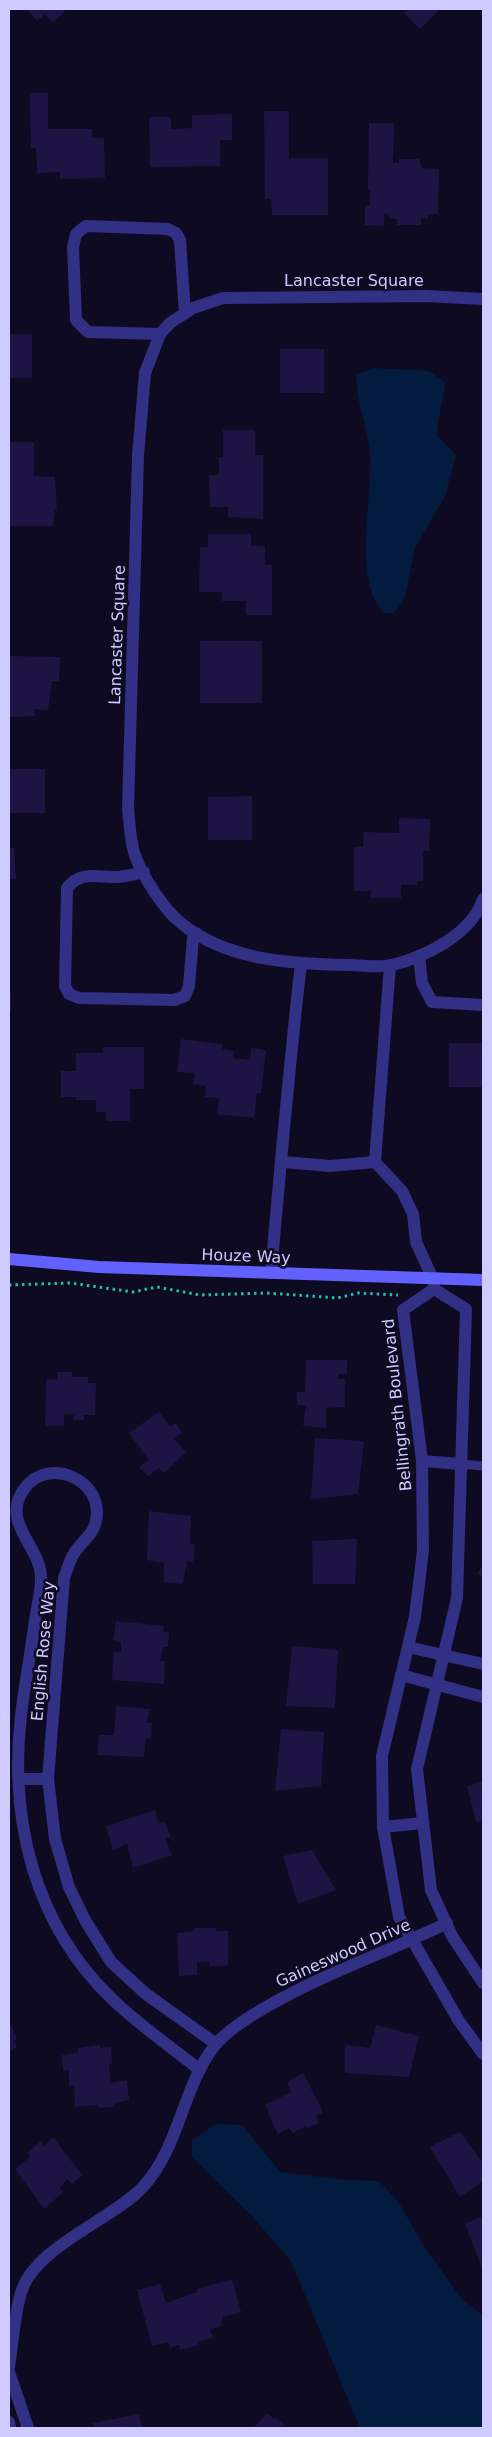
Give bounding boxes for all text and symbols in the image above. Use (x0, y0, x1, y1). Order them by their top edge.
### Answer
street label: Lancaster Square (284, 271, 424, 290)
street label: Lancaster Square (105, 565, 129, 705)
street label: Houze Way (201, 1245, 291, 1267)
street label: Bellingrath Boulevard (378, 1318, 416, 1492)
street label: English Rose Way (27, 1580, 59, 1722)
street label: Gaineswood Drive (273, 1915, 413, 1991)

